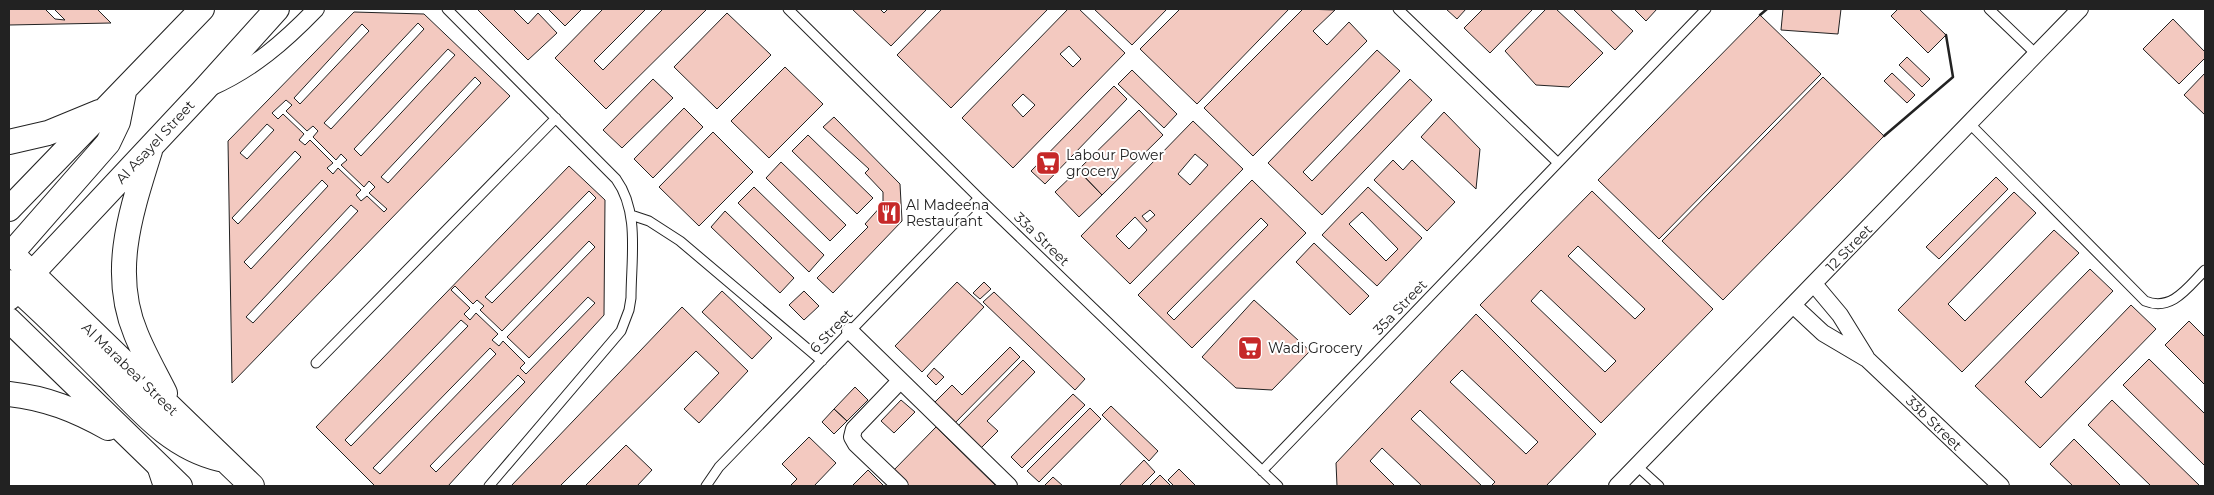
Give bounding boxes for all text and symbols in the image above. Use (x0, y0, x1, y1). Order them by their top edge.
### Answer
street label: Al Asayel Street (112, 96, 199, 188)
place label: Labour Power grocery (1066, 146, 1164, 180)
supermarket icon: Labour Power grocery (1035, 150, 1061, 176)
place label: Al Madeena Restaurant (906, 196, 989, 230)
restaurant icon: Al Madeena Restaurant (876, 200, 902, 226)
street label: 33a Street (1011, 208, 1074, 270)
street label: 12 Street (1822, 220, 1876, 275)
street label: 35a Street (1369, 275, 1431, 338)
street label: 6 Street (806, 305, 857, 357)
street label: Al Marabea' Street (78, 318, 182, 420)
supermarket icon: Wadi Grocery (1237, 335, 1263, 361)
place label: Wadi Grocery (1268, 339, 1363, 357)
street label: 33b Street (1902, 392, 1966, 454)

